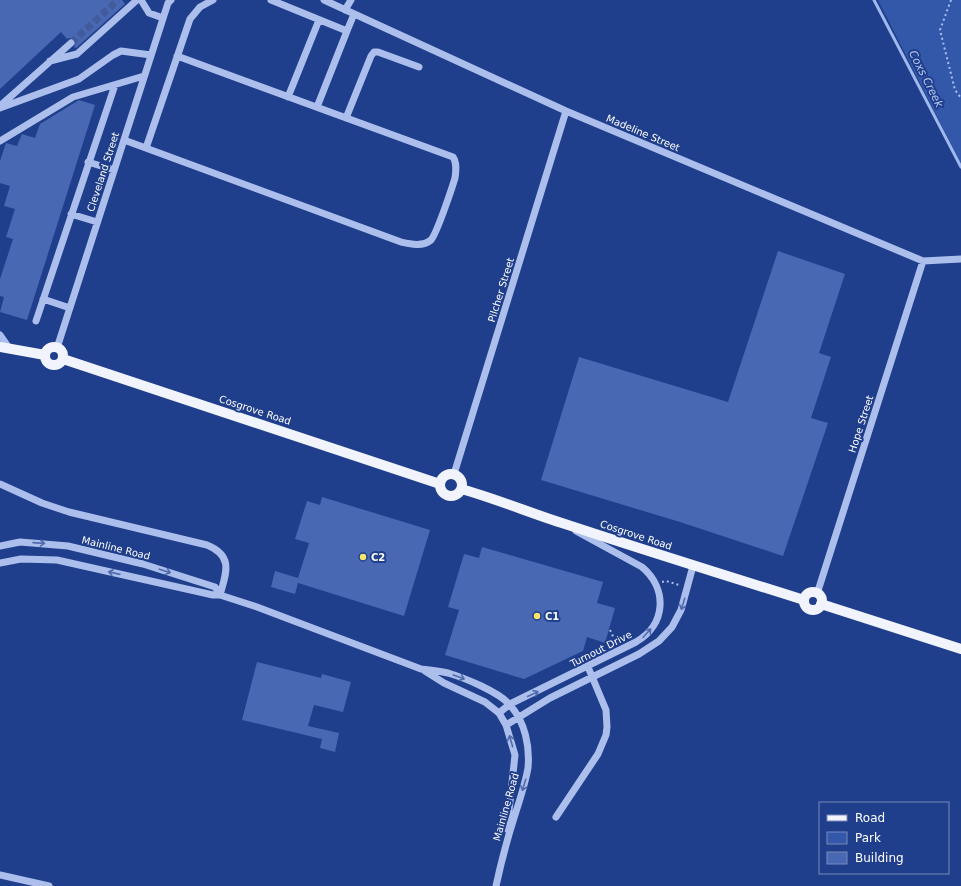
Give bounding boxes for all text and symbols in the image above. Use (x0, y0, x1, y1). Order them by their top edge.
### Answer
water label: Coxs Creek (906, 48, 946, 110)
street label: Madeline Street (605, 113, 682, 154)
street label: Cleveland Street (85, 131, 121, 213)
street label: Pilcher Street (486, 256, 516, 324)
street label: Cosgrove Road (218, 393, 292, 427)
street label: Hope Street (847, 394, 875, 454)
street label: Cosgrove Road (599, 518, 673, 552)
street label: Mainline Road (81, 534, 151, 562)
one-way arrow (32, 540, 45, 547)
marker: C2 (358, 552, 368, 562)
place label: C2 (371, 552, 385, 563)
one-way arrow (159, 568, 172, 575)
one-way arrow (107, 569, 120, 577)
one-way arrow (679, 597, 686, 610)
marker: C1 (532, 611, 542, 621)
place label: C1 (545, 611, 559, 622)
one-way arrow (643, 628, 652, 639)
street label: Turnout Drive (568, 629, 634, 670)
one-way arrow (453, 674, 465, 682)
one-way arrow (526, 690, 538, 697)
one-way arrow (507, 734, 514, 747)
street label: Mainline Road (491, 772, 521, 842)
one-way arrow (520, 779, 527, 792)
legend (819, 802, 949, 874)
text: Road (855, 811, 885, 825)
text: Park (855, 831, 881, 845)
text: Building (855, 851, 904, 865)

